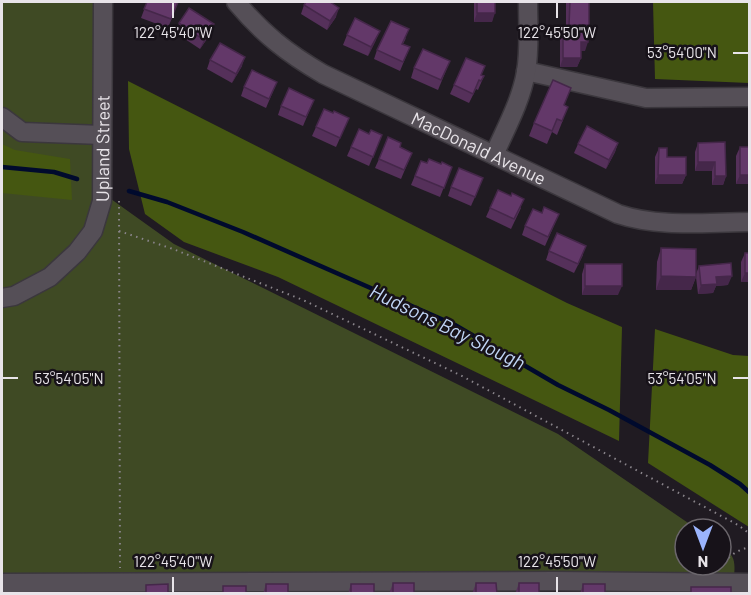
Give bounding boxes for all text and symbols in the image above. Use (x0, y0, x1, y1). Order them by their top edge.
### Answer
text: 122°45'40"W (134, 23, 212, 41)
text: 122°45'50"W (518, 23, 596, 41)
text: 53°54'00"N (647, 43, 717, 61)
street label: Upland Street (91, 95, 114, 202)
street label: MacDonald Avenue (408, 107, 550, 189)
water label: Hudsons Bay Slough (366, 278, 530, 374)
text: 53°54'05"N (34, 369, 104, 387)
text: 53°54'05"N (647, 369, 717, 387)
north arrow (673, 517, 733, 577)
text: 122°45'40"W (134, 552, 212, 570)
text: 122°45'50"W (518, 552, 596, 570)
text: N (698, 553, 708, 572)

